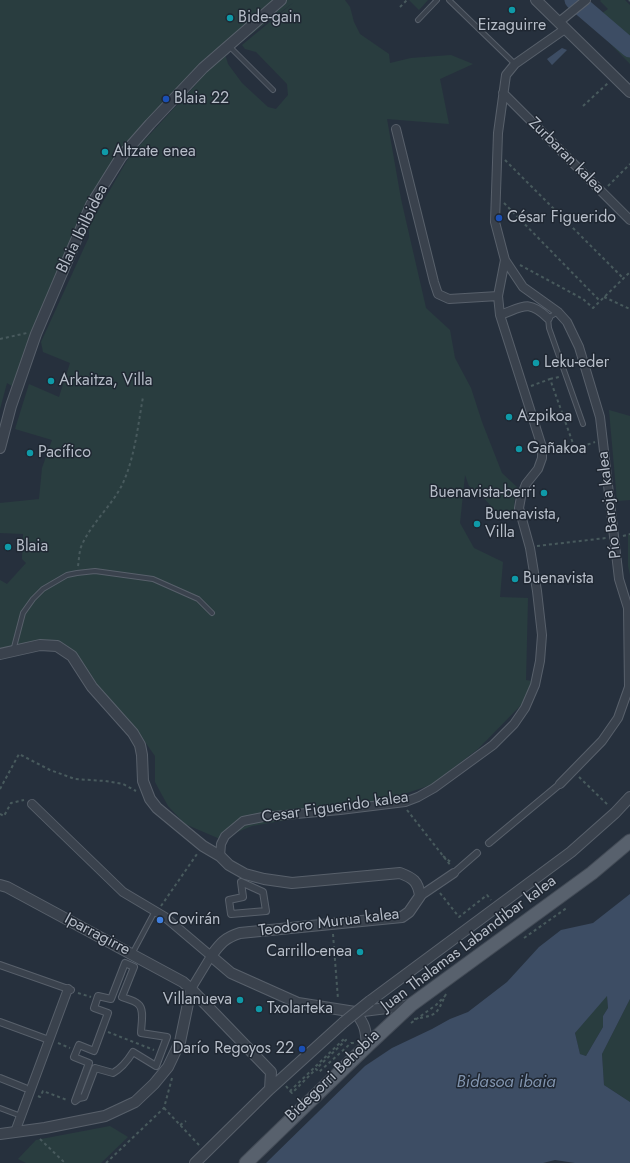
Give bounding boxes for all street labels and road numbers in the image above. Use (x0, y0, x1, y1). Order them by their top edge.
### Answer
street label: Zurbaran kalea (524, 114, 608, 198)
street label: Blaia Ibilbidea (53, 182, 113, 276)
street label: Pío Baroja kalea (594, 450, 626, 560)
street label: Cesar Figuerido kalea (260, 788, 410, 828)
street label: Juan Thalamas Labandibar kalea (378, 872, 560, 1016)
street label: Teodoro Murua kalea (258, 905, 400, 941)
street label: Iparragirre (61, 910, 133, 960)
street label: Bidegorri Behobia (282, 1026, 384, 1126)

